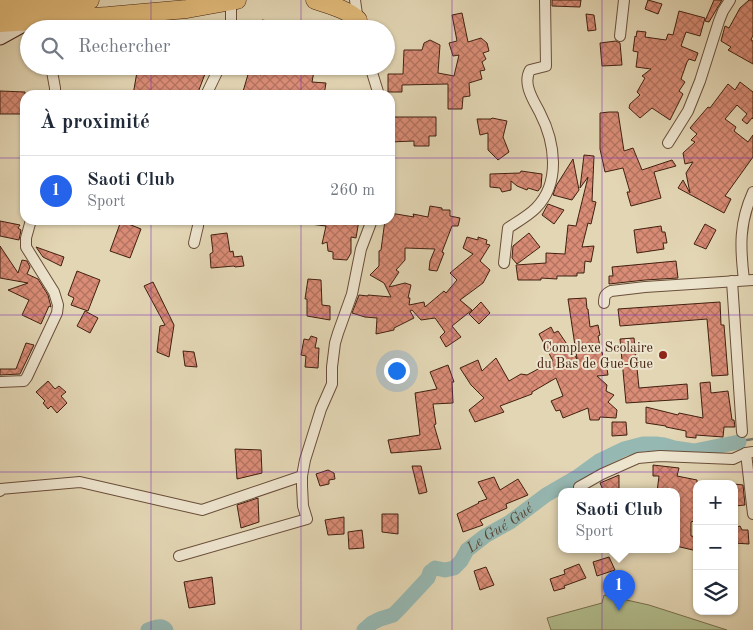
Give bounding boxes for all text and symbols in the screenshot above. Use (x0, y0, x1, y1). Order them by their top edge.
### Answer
search box (20, 20, 395, 75)
icon: search (38, 34, 66, 62)
text: Rechercher (78, 38, 171, 57)
text: À proximité (40, 112, 150, 133)
text: Saoti Club (87, 171, 175, 190)
text: 1 (51, 183, 61, 199)
text: 260 m (330, 183, 375, 199)
text: Sport (87, 194, 125, 210)
place label: Complexe Scolaire du Bas de Gue-Gue (537, 341, 653, 371)
marker: Complexe Scolaire du Bas de Gue-Gue (657, 349, 669, 361)
your location (384, 358, 410, 384)
map controls (693, 480, 738, 615)
button: + (693, 480, 738, 525)
popup (558, 488, 680, 553)
water label: Le Gué Gué (463, 500, 538, 557)
text: Saoti Club (575, 501, 663, 520)
text: Sport (575, 524, 613, 540)
button: − (693, 525, 738, 570)
pin: 1 (603, 570, 635, 611)
button: layers (693, 570, 738, 615)

